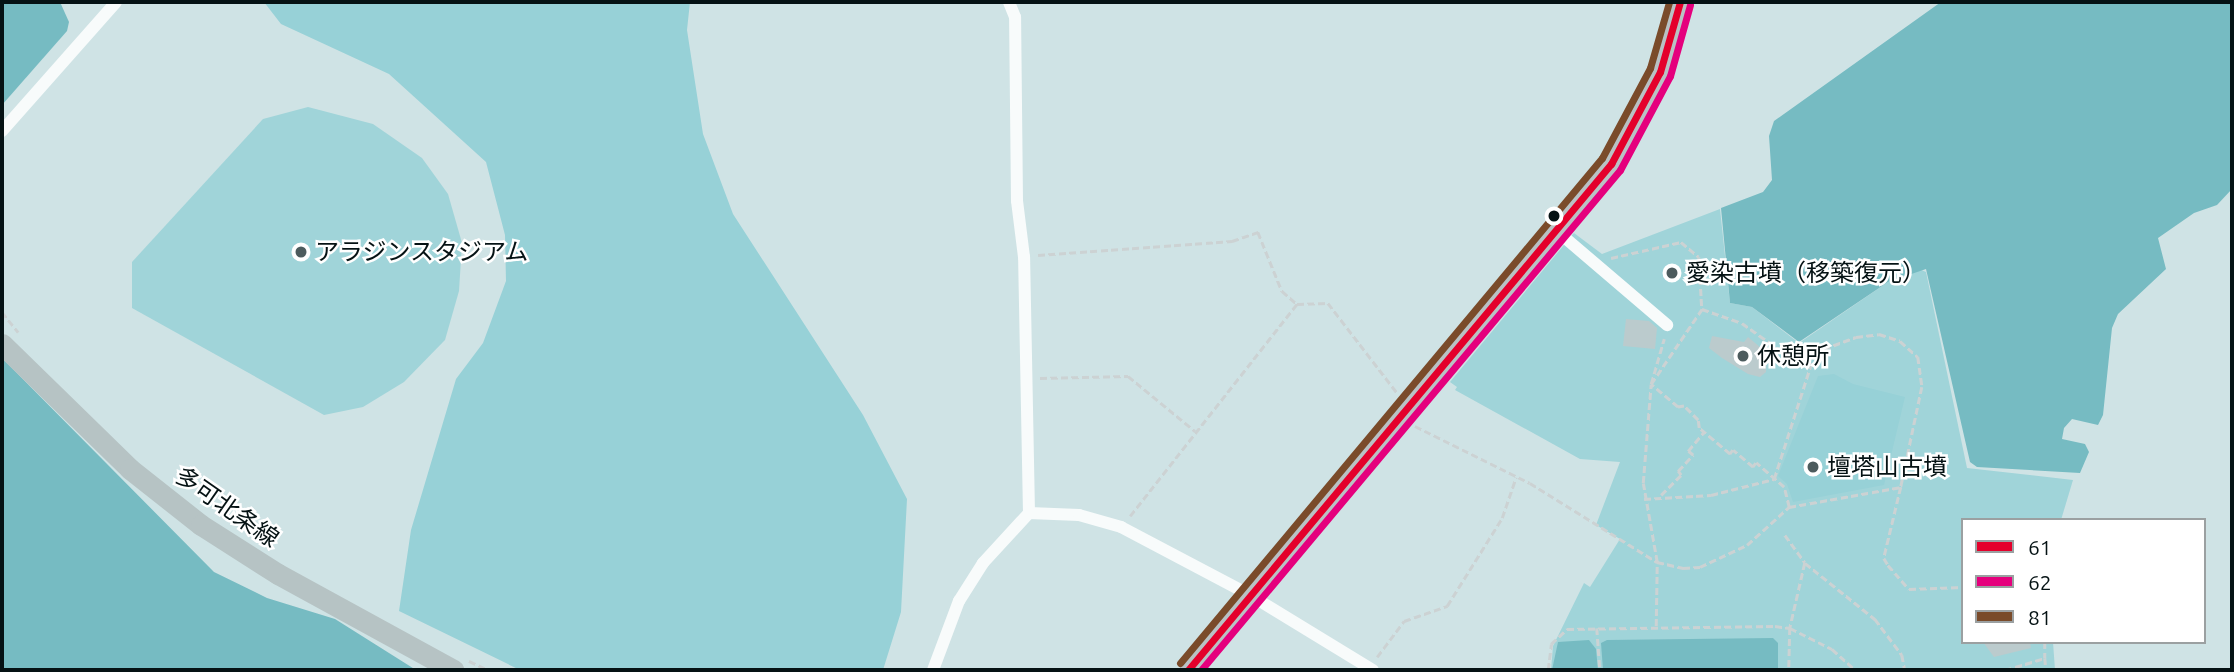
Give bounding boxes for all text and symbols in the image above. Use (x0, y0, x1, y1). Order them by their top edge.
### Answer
unlabelled marker (1547, 209, 1561, 223)
place label: アラジンスタジアム (315, 238, 531, 266)
marker: アラジンスタジアム (293, 244, 309, 260)
place label: 愛染古墳（移築復元） (1686, 259, 1926, 287)
marker: 愛染古墳（移築復元） (1664, 265, 1680, 281)
place label: 休憩所 (1757, 342, 1829, 370)
marker: 休憩所 (1735, 348, 1751, 364)
place label: 壇塔山古墳 (1827, 453, 1947, 481)
marker: 壇塔山古墳 (1805, 459, 1821, 475)
street label: 多可北条線 (170, 461, 284, 553)
legend (1961, 518, 2206, 644)
text: 61 (2028, 535, 2052, 559)
text: 62 (2028, 570, 2052, 594)
text: 81 (2028, 605, 2052, 629)

